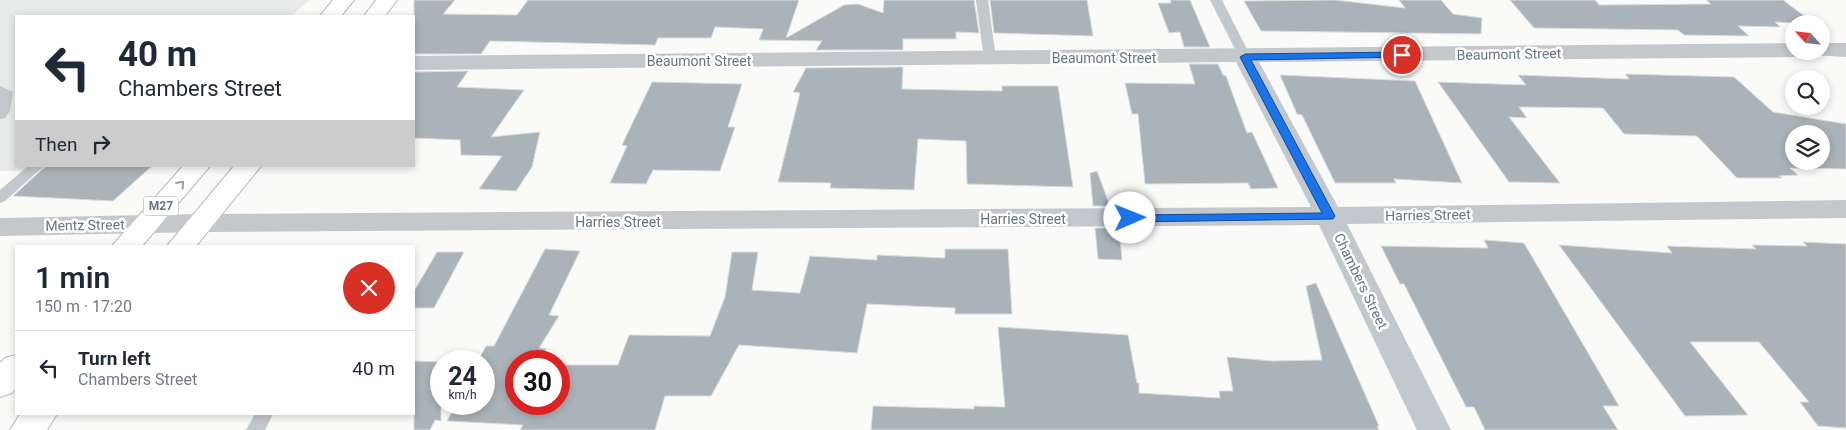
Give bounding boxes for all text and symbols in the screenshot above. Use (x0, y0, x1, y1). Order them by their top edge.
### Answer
north arrow (1785, 15, 1830, 60)
map controls (1785, 15, 1830, 170)
text: 40 m (118, 34, 197, 75)
pin (1381, 34, 1423, 76)
icon: left (35, 35, 100, 100)
icon: arrive (1388, 41, 1416, 69)
street label: Beaumont Street (1457, 45, 1562, 63)
street label: Beaumont Street (1052, 50, 1157, 66)
street label: Beaumont Street (647, 53, 752, 69)
button: search (1785, 70, 1830, 115)
text: Chambers Street (118, 76, 282, 101)
button: layers (1785, 125, 1830, 170)
icon: right (87, 130, 115, 158)
text: Then (35, 133, 77, 156)
one-way arrow (176, 180, 185, 189)
position arrow (1103, 191, 1155, 243)
road number: M27 (144, 197, 178, 216)
street label: Harries Street (1385, 206, 1471, 224)
street label: Harries Street (980, 211, 1066, 227)
street label: Harries Street (575, 214, 661, 230)
street label: Mentz Street (45, 216, 125, 234)
street label: Chambers Street (1331, 231, 1391, 332)
text: 1 min (35, 260, 110, 295)
button: close (343, 262, 395, 314)
text: 150 m · 17:20 (35, 297, 132, 316)
text: Turn left (78, 347, 151, 370)
speed limit sign: 30 (505, 350, 570, 415)
icon: left (35, 354, 63, 382)
text: 40 m (352, 357, 395, 380)
text: 24 (448, 362, 477, 391)
text: Chambers Street (78, 370, 197, 389)
text: km/h (448, 388, 477, 402)

